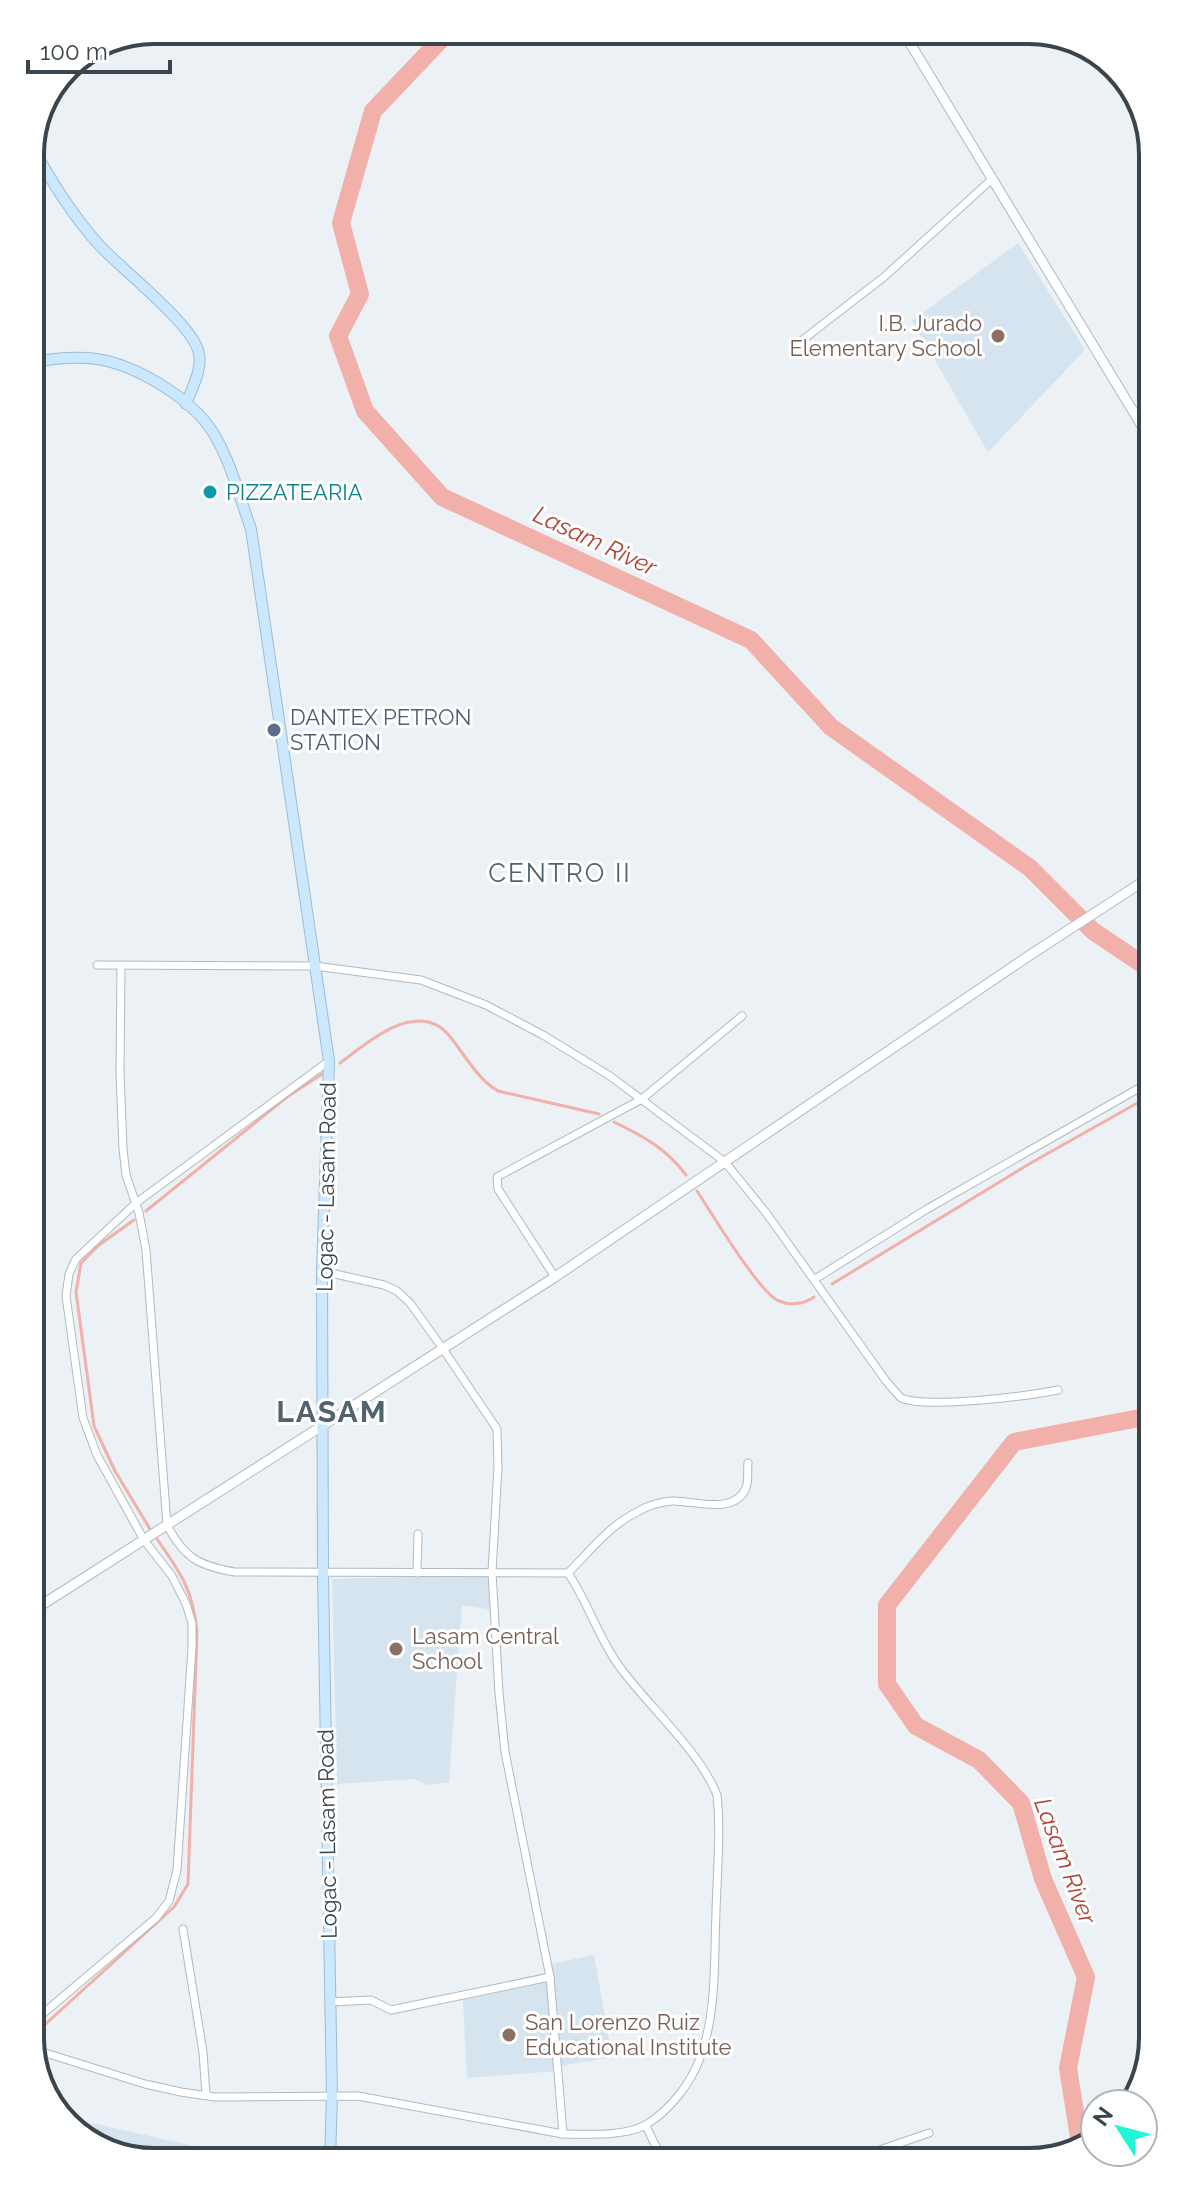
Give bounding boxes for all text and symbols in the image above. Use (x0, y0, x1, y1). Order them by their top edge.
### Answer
scale bar (28, 24, 170, 74)
text: 100 m (40, 37, 108, 66)
place label: I.B. Jurado Elementary School (789, 310, 982, 361)
marker: I.B. Jurado Elementary School (989, 327, 1007, 345)
place label: PIZZATEARIA (226, 479, 363, 505)
marker: PIZZATEARIA (201, 483, 219, 501)
water label: Lasam River (529, 499, 662, 582)
place label: DANTEX PETRON STATION (290, 704, 472, 755)
marker: DANTEX PETRON STATION (265, 721, 283, 739)
district label: CENTRO II (488, 858, 632, 888)
street label: Logac - Lasam Road (311, 1082, 341, 1292)
district label: LASAM (276, 1394, 388, 1429)
place label: Lasam Central School (412, 1623, 559, 1674)
marker: Lasam Central School (387, 1640, 405, 1658)
street label: Logac - Lasam Road (312, 1729, 342, 1939)
water label: Lasam River (1028, 1794, 1103, 1929)
place label: San Lorenzo Ruiz Educational Institute (525, 2009, 731, 2060)
marker: San Lorenzo Ruiz Educational Institute (500, 2026, 518, 2044)
north arrow (1079, 2088, 1159, 2168)
text: N (1087, 2102, 1118, 2131)

